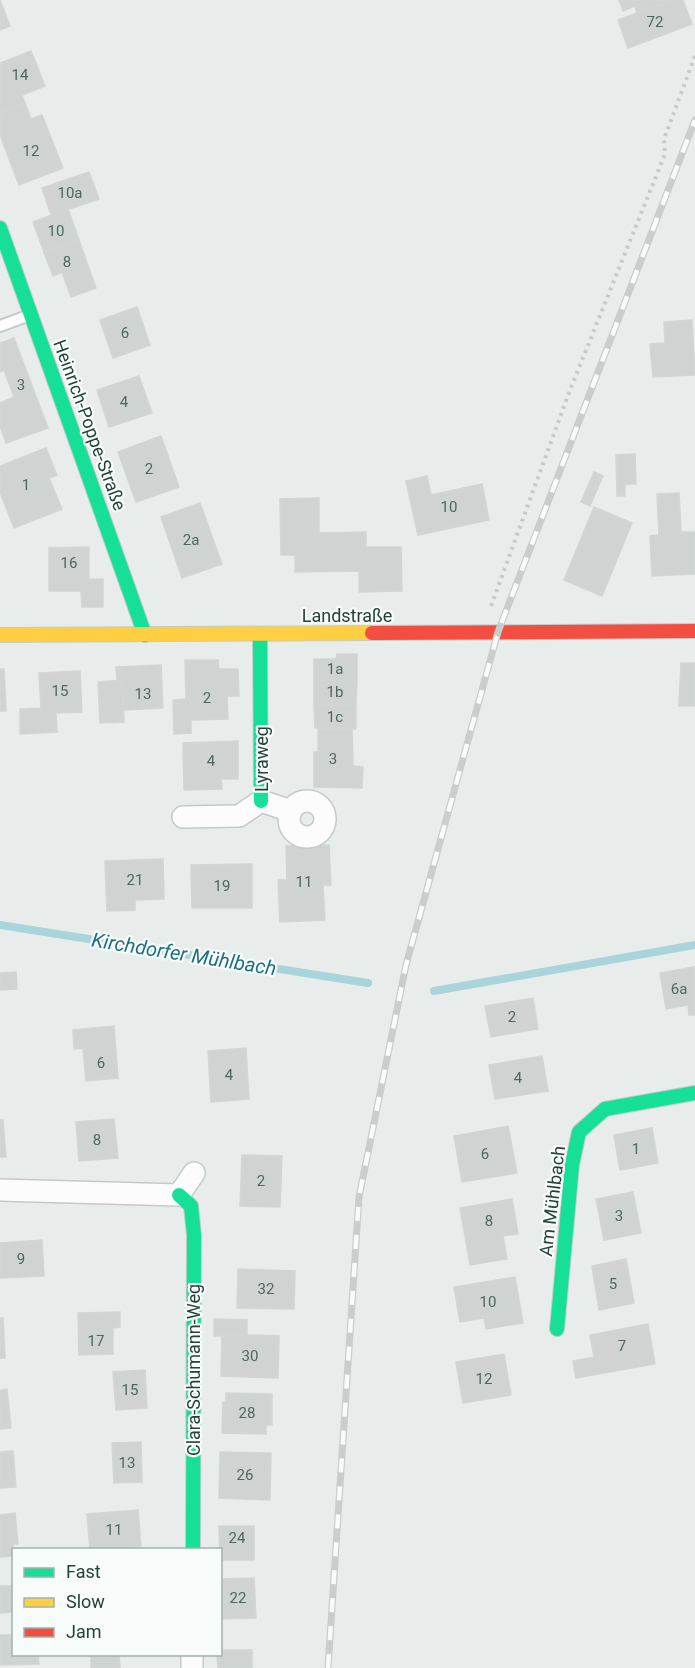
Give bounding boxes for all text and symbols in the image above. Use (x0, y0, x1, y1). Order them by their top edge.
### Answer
house number: 72 (647, 13, 663, 31)
house number: 14 (12, 66, 29, 84)
house number: 12 (23, 142, 39, 160)
house number: 10a (57, 184, 83, 202)
house number: 10 (48, 222, 64, 240)
house number: 8 (63, 253, 71, 271)
house number: 6 (121, 324, 129, 342)
street label: Heinrich-Poppe-Straße (49, 337, 131, 513)
house number: 3 (17, 376, 25, 394)
house number: 4 (120, 393, 129, 411)
house number: 2 (145, 460, 153, 478)
house number: 1 (22, 476, 30, 494)
house number: 10 (441, 498, 457, 516)
house number: 2a (183, 531, 199, 549)
house number: 16 (61, 554, 77, 572)
street label: Landstraße (302, 605, 392, 626)
house number: 1a (327, 660, 343, 678)
house number: 15 (52, 682, 68, 700)
house number: 1b (327, 683, 343, 701)
house number: 13 (135, 685, 151, 703)
house number: 2 (203, 689, 211, 707)
house number: 1c (327, 708, 343, 726)
street label: Lyraweg (251, 726, 272, 792)
house number: 3 (329, 750, 337, 768)
house number: 4 (207, 752, 216, 770)
house number: 21 (127, 871, 143, 889)
house number: 11 (296, 873, 312, 891)
house number: 19 (214, 877, 230, 895)
water label: Kirchdorfer Mühlbach (90, 928, 278, 980)
house number: 6a (671, 980, 687, 998)
house number: 2 (508, 1008, 516, 1026)
house number: 6 (97, 1054, 105, 1072)
house number: 4 (225, 1066, 234, 1084)
house number: 4 (514, 1069, 523, 1087)
house number: 8 (93, 1131, 101, 1149)
house number: 1 (632, 1140, 640, 1158)
house number: 6 (481, 1145, 489, 1163)
street label: Am Mühlbach (535, 1145, 569, 1257)
house number: 2 (257, 1172, 265, 1190)
house number: 3 (615, 1207, 623, 1225)
house number: 8 (485, 1212, 493, 1230)
house number: 9 (17, 1250, 25, 1268)
house number: 5 (609, 1275, 617, 1293)
house number: 32 (258, 1280, 274, 1298)
street label: Clara-Schumann-Weg (183, 1284, 204, 1456)
house number: 10 (480, 1293, 496, 1311)
house number: 17 (88, 1332, 104, 1350)
house number: 7 (618, 1337, 626, 1355)
house number: 30 (242, 1347, 258, 1365)
house number: 12 (476, 1370, 492, 1388)
house number: 15 (122, 1381, 138, 1399)
house number: 28 (239, 1404, 255, 1422)
house number: 13 (119, 1454, 135, 1472)
house number: 26 (237, 1466, 253, 1484)
house number: 11 (106, 1521, 122, 1539)
house number: 24 (229, 1529, 246, 1547)
legend (12, 1548, 222, 1656)
text: Fast (66, 1561, 101, 1582)
house number: 22 (230, 1589, 246, 1607)
text: Slow (66, 1591, 105, 1612)
text: Jam (66, 1621, 102, 1642)

